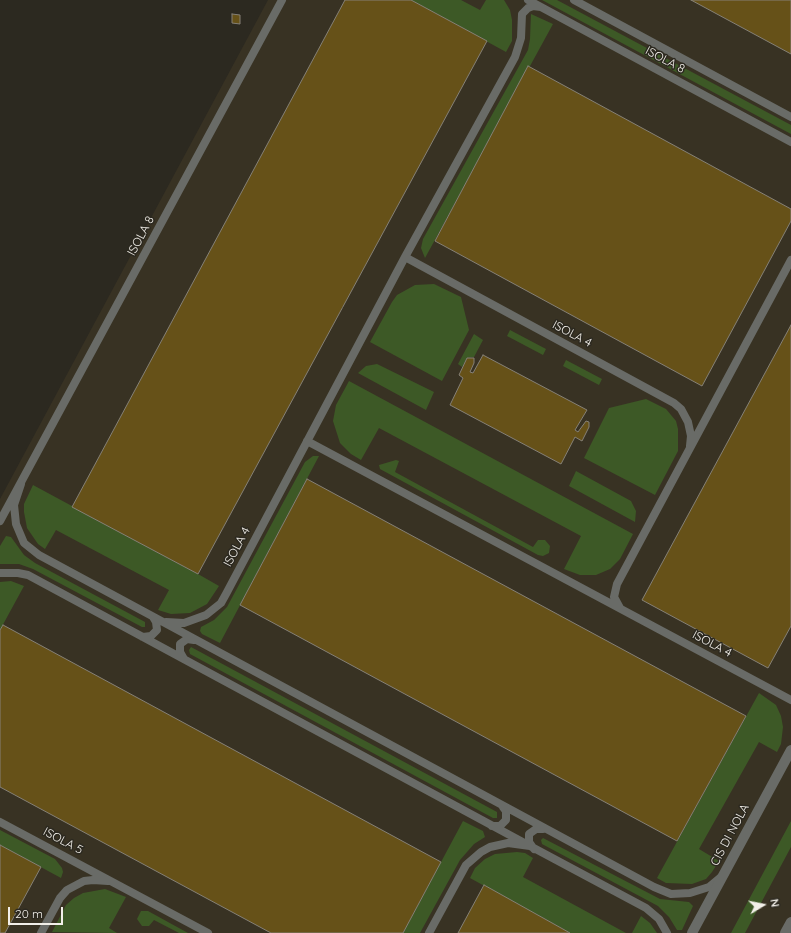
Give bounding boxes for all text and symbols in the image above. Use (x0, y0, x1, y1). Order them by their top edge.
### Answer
street label: ISOLA 8 (643, 44, 687, 76)
street label: ISOLA 8 (125, 214, 157, 258)
street label: ISOLA 4 (550, 318, 594, 350)
street label: ISOLA 4 (221, 525, 253, 569)
street label: ISOLA 4 (690, 628, 734, 660)
street label: CIS DI NOLA (708, 802, 752, 868)
street label: ISOLA 5 (41, 825, 85, 857)
north arrow (743, 885, 783, 925)
text: N (767, 898, 782, 908)
scale bar (10, 899, 65, 925)
text: 20 m (15, 906, 43, 921)

